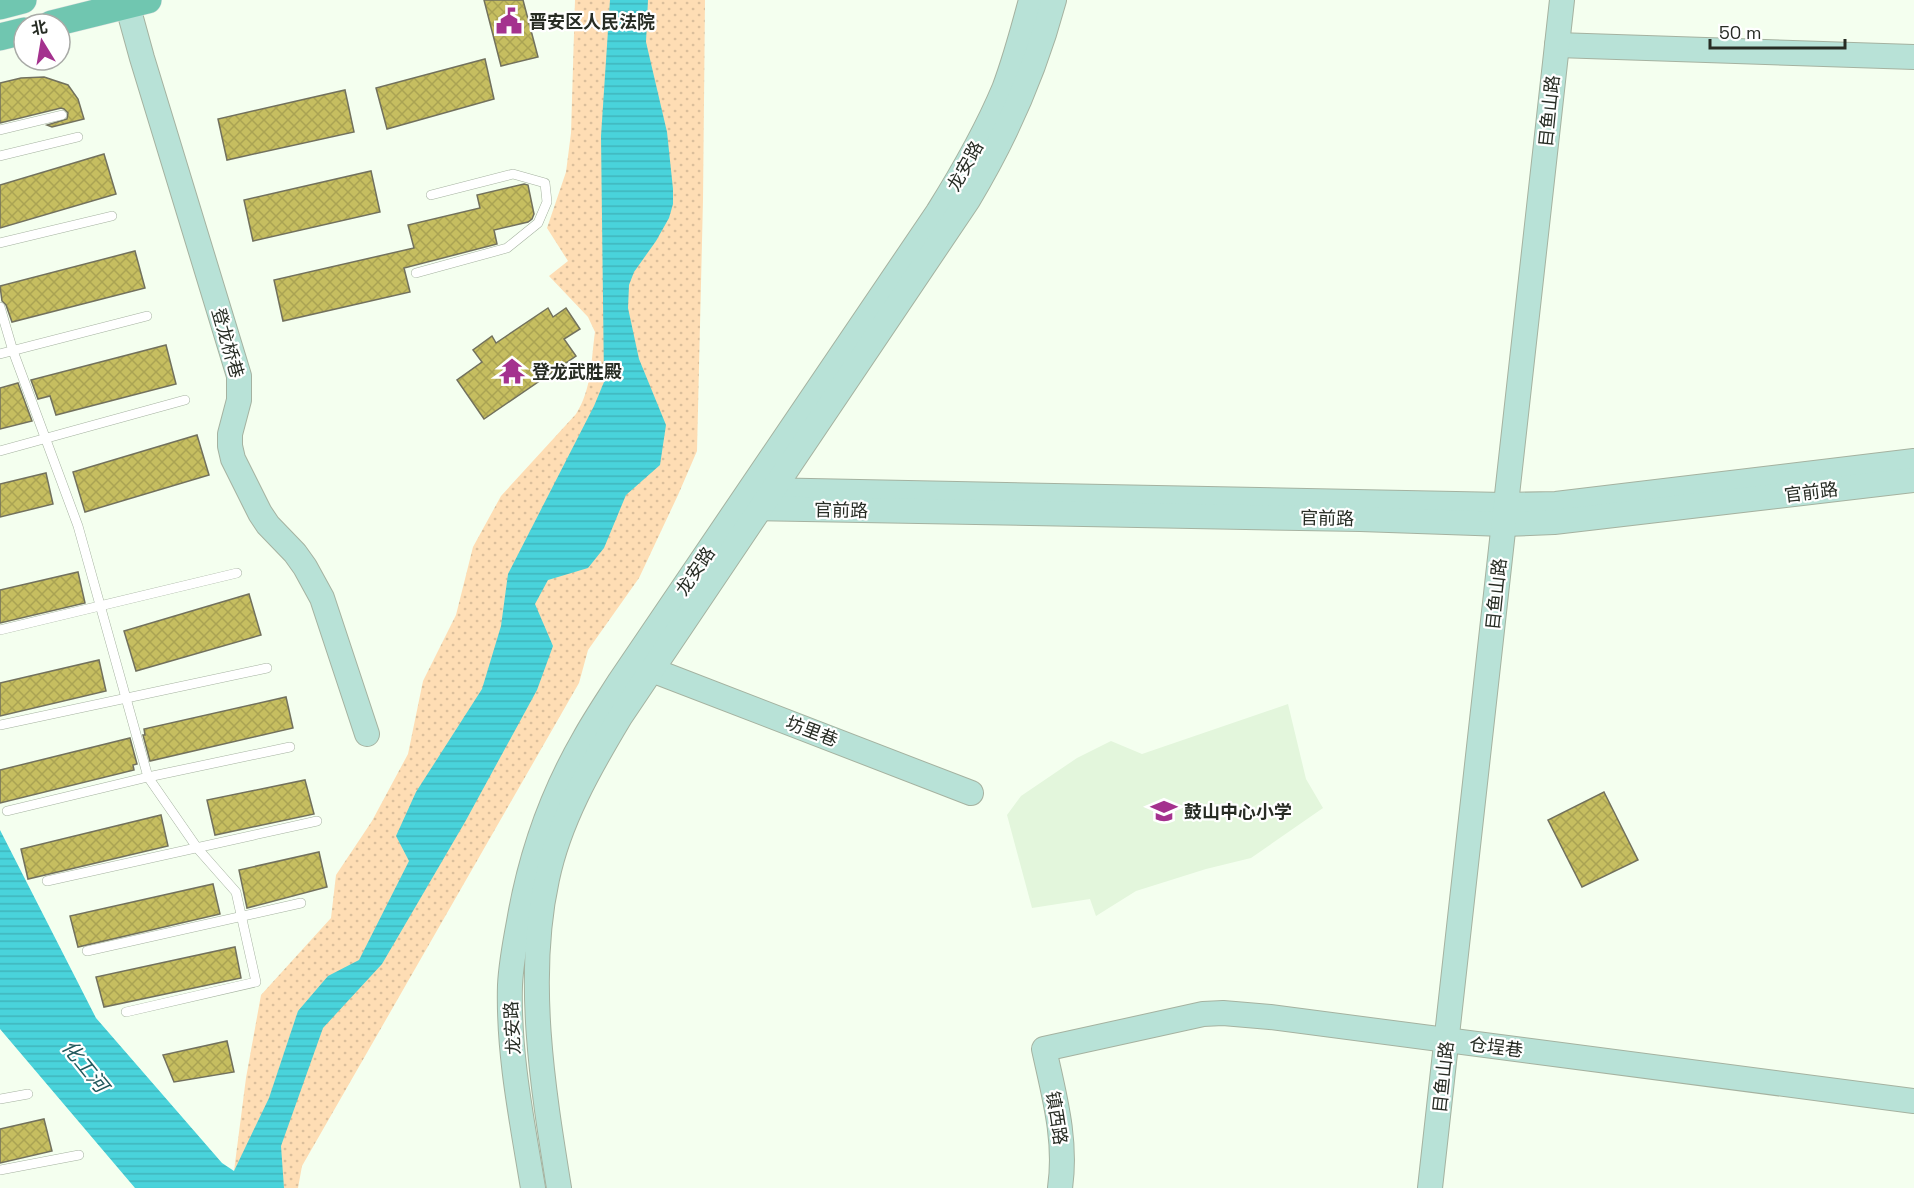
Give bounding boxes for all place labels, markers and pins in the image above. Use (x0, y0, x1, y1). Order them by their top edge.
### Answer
public building icon: 晋安区人民法院 (494, 6, 524, 36)
place label: 晋安区人民法院 (529, 10, 655, 33)
temple icon: 登龙武胜殿 (497, 356, 527, 386)
place label: 登龙武胜殿 (532, 360, 622, 383)
school or university icon: 鼓山中心小学 (1149, 796, 1179, 826)
place label: 鼓山中心小学 (1184, 800, 1292, 823)

